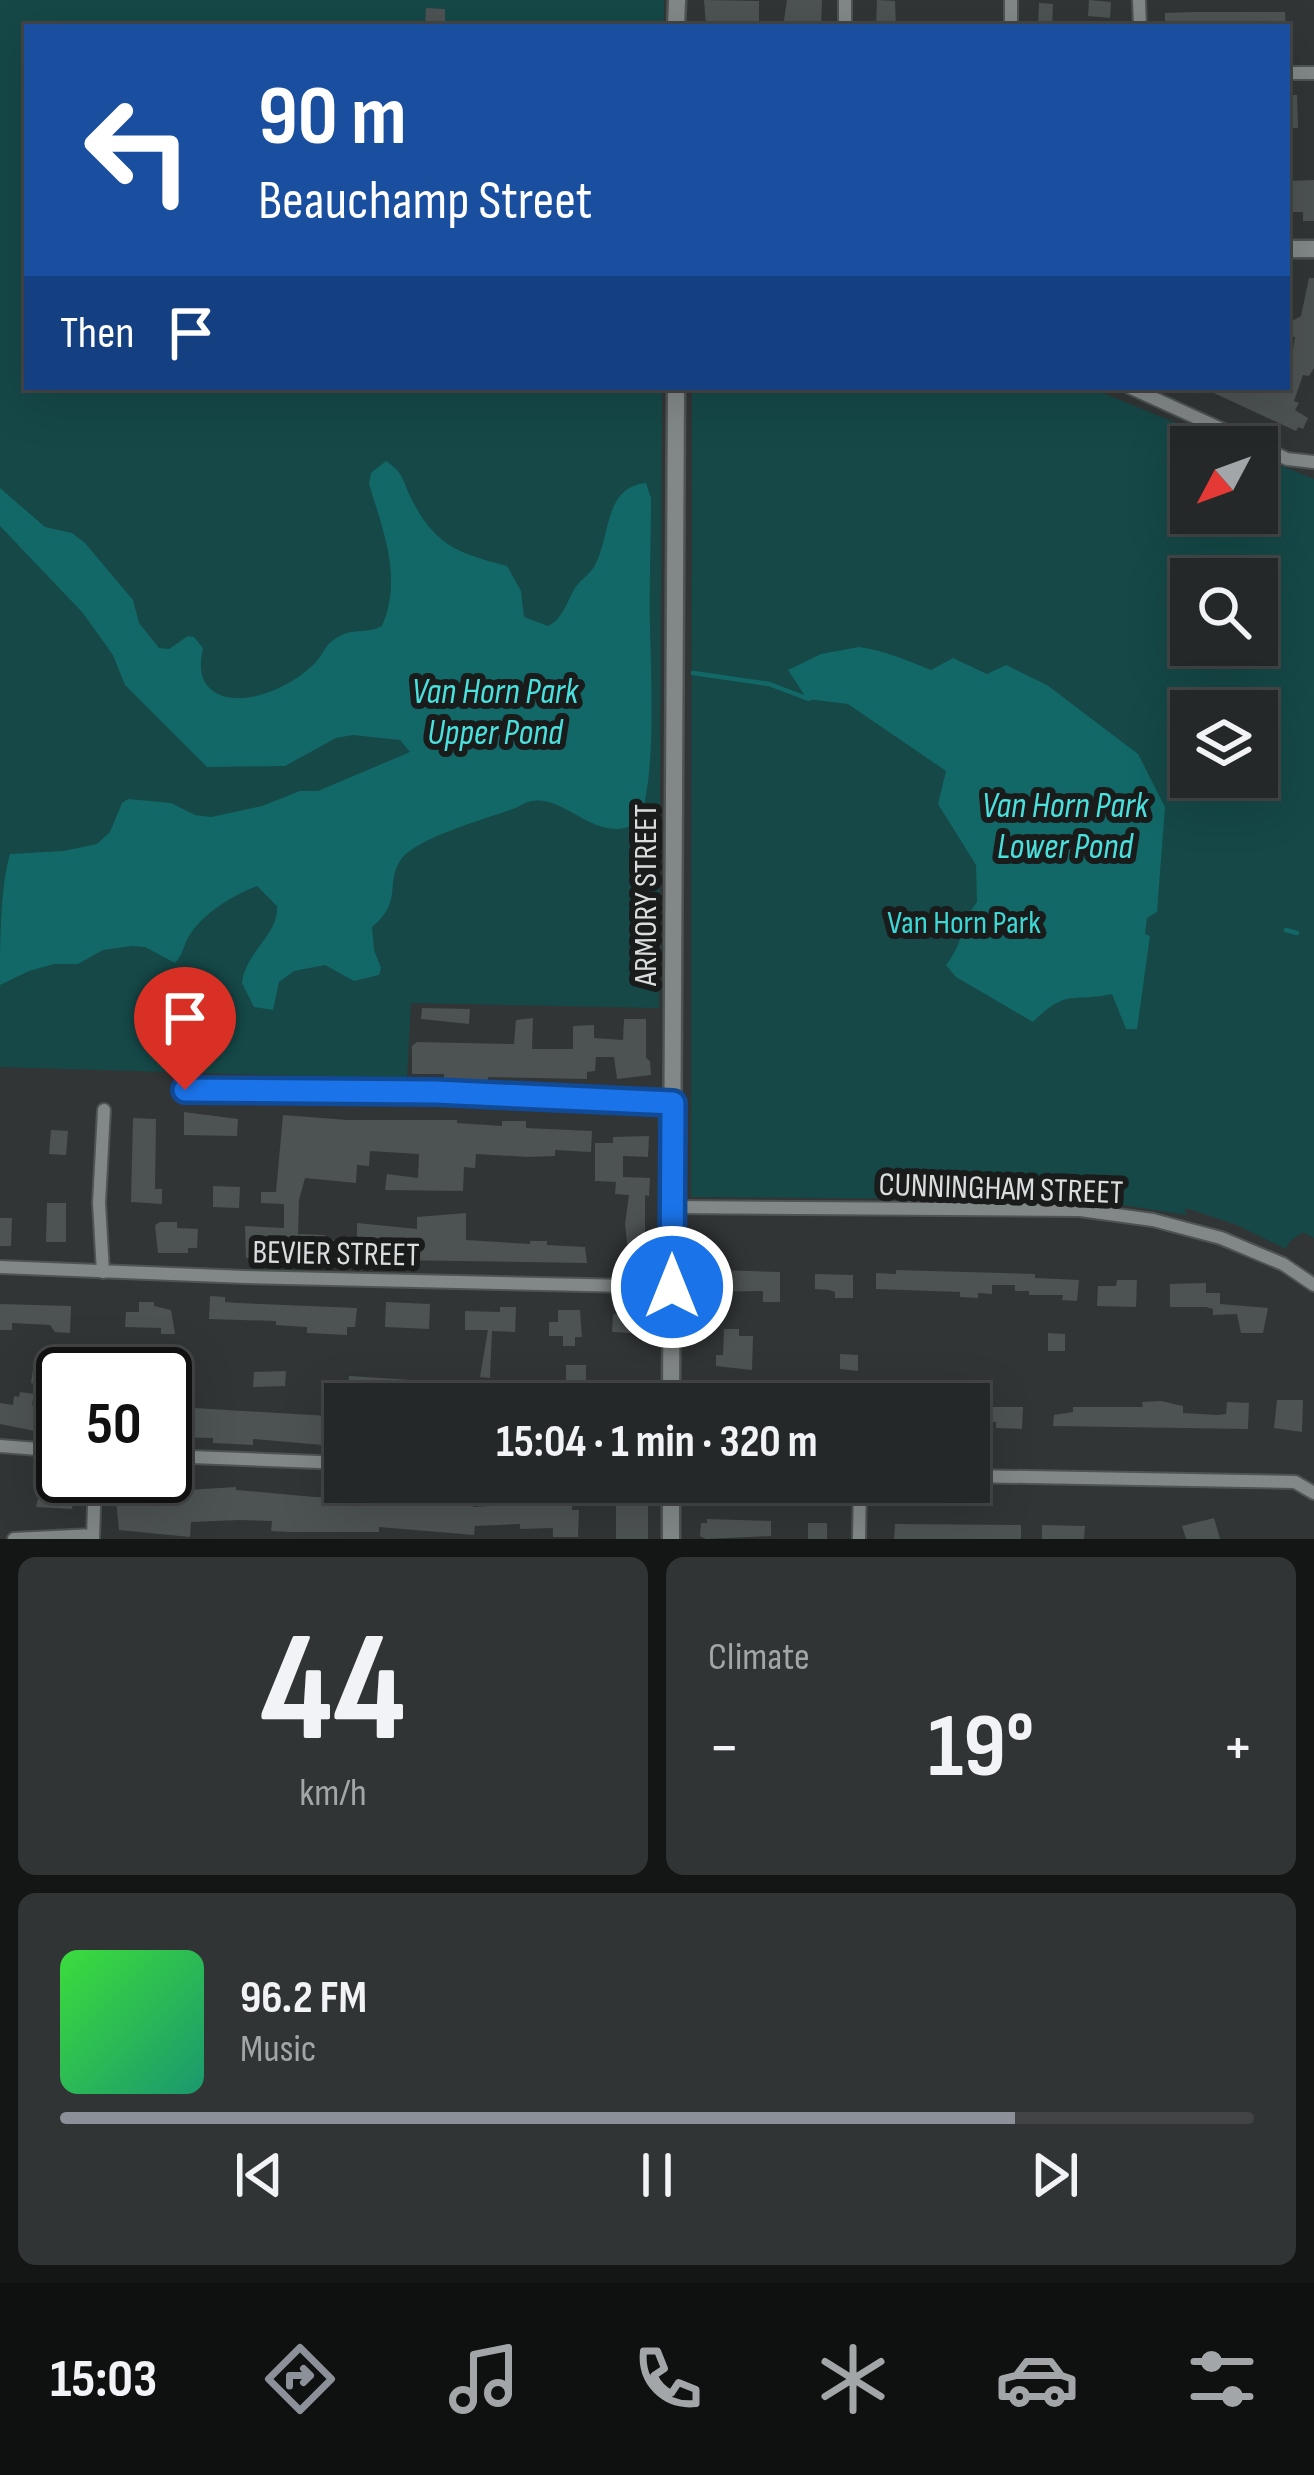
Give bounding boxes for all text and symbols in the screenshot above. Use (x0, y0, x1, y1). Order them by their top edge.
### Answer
text: 90 m (258, 67, 407, 168)
icon: left (60, 72, 216, 228)
text: Beauchamp Street (258, 169, 592, 234)
icon: arrive (158, 300, 224, 366)
text: Then (60, 306, 134, 361)
north arrow (1170, 426, 1278, 534)
map controls (1170, 426, 1278, 798)
button: search (1170, 558, 1278, 666)
water label: Van Horn Park Upper Pond (412, 671, 580, 755)
button: layers (1170, 690, 1278, 798)
water label: Van Horn Park Lower Pond (982, 785, 1150, 869)
street label: ARMORY STREET (626, 804, 666, 987)
park label: Van Horn Park (887, 903, 1041, 943)
pin (134, 967, 236, 1090)
icon: arrive (152, 985, 218, 1051)
street label: CUNNINGHAM STREET (878, 1165, 1124, 1213)
position arrow (609, 1224, 735, 1350)
street label: BEVIER STREET (252, 1233, 420, 1275)
speed limit sign: 50 (36, 1347, 192, 1503)
text: 15:04 · 1 min · 320 m (496, 1415, 818, 1470)
text: 44 (260, 1598, 406, 1785)
text: Climate (708, 1634, 810, 1681)
text: 19° (928, 1694, 1034, 1802)
text: − (708, 1709, 740, 1788)
text: + (1222, 1709, 1254, 1788)
text: km/h (299, 1770, 367, 1817)
text: 96.2 FM (240, 1971, 367, 2026)
text: Music (240, 2026, 316, 2073)
icon: previous (226, 2142, 292, 2208)
icon: pause (624, 2142, 690, 2208)
icon: next (1022, 2142, 1088, 2208)
icon: directions (258, 2337, 342, 2421)
icon: music (442, 2337, 526, 2421)
icon: phone (626, 2337, 710, 2421)
icon: climate (811, 2337, 895, 2421)
icon: car (995, 2337, 1079, 2421)
icon: filters (1180, 2337, 1264, 2421)
text: 15:03 (50, 2347, 157, 2412)

